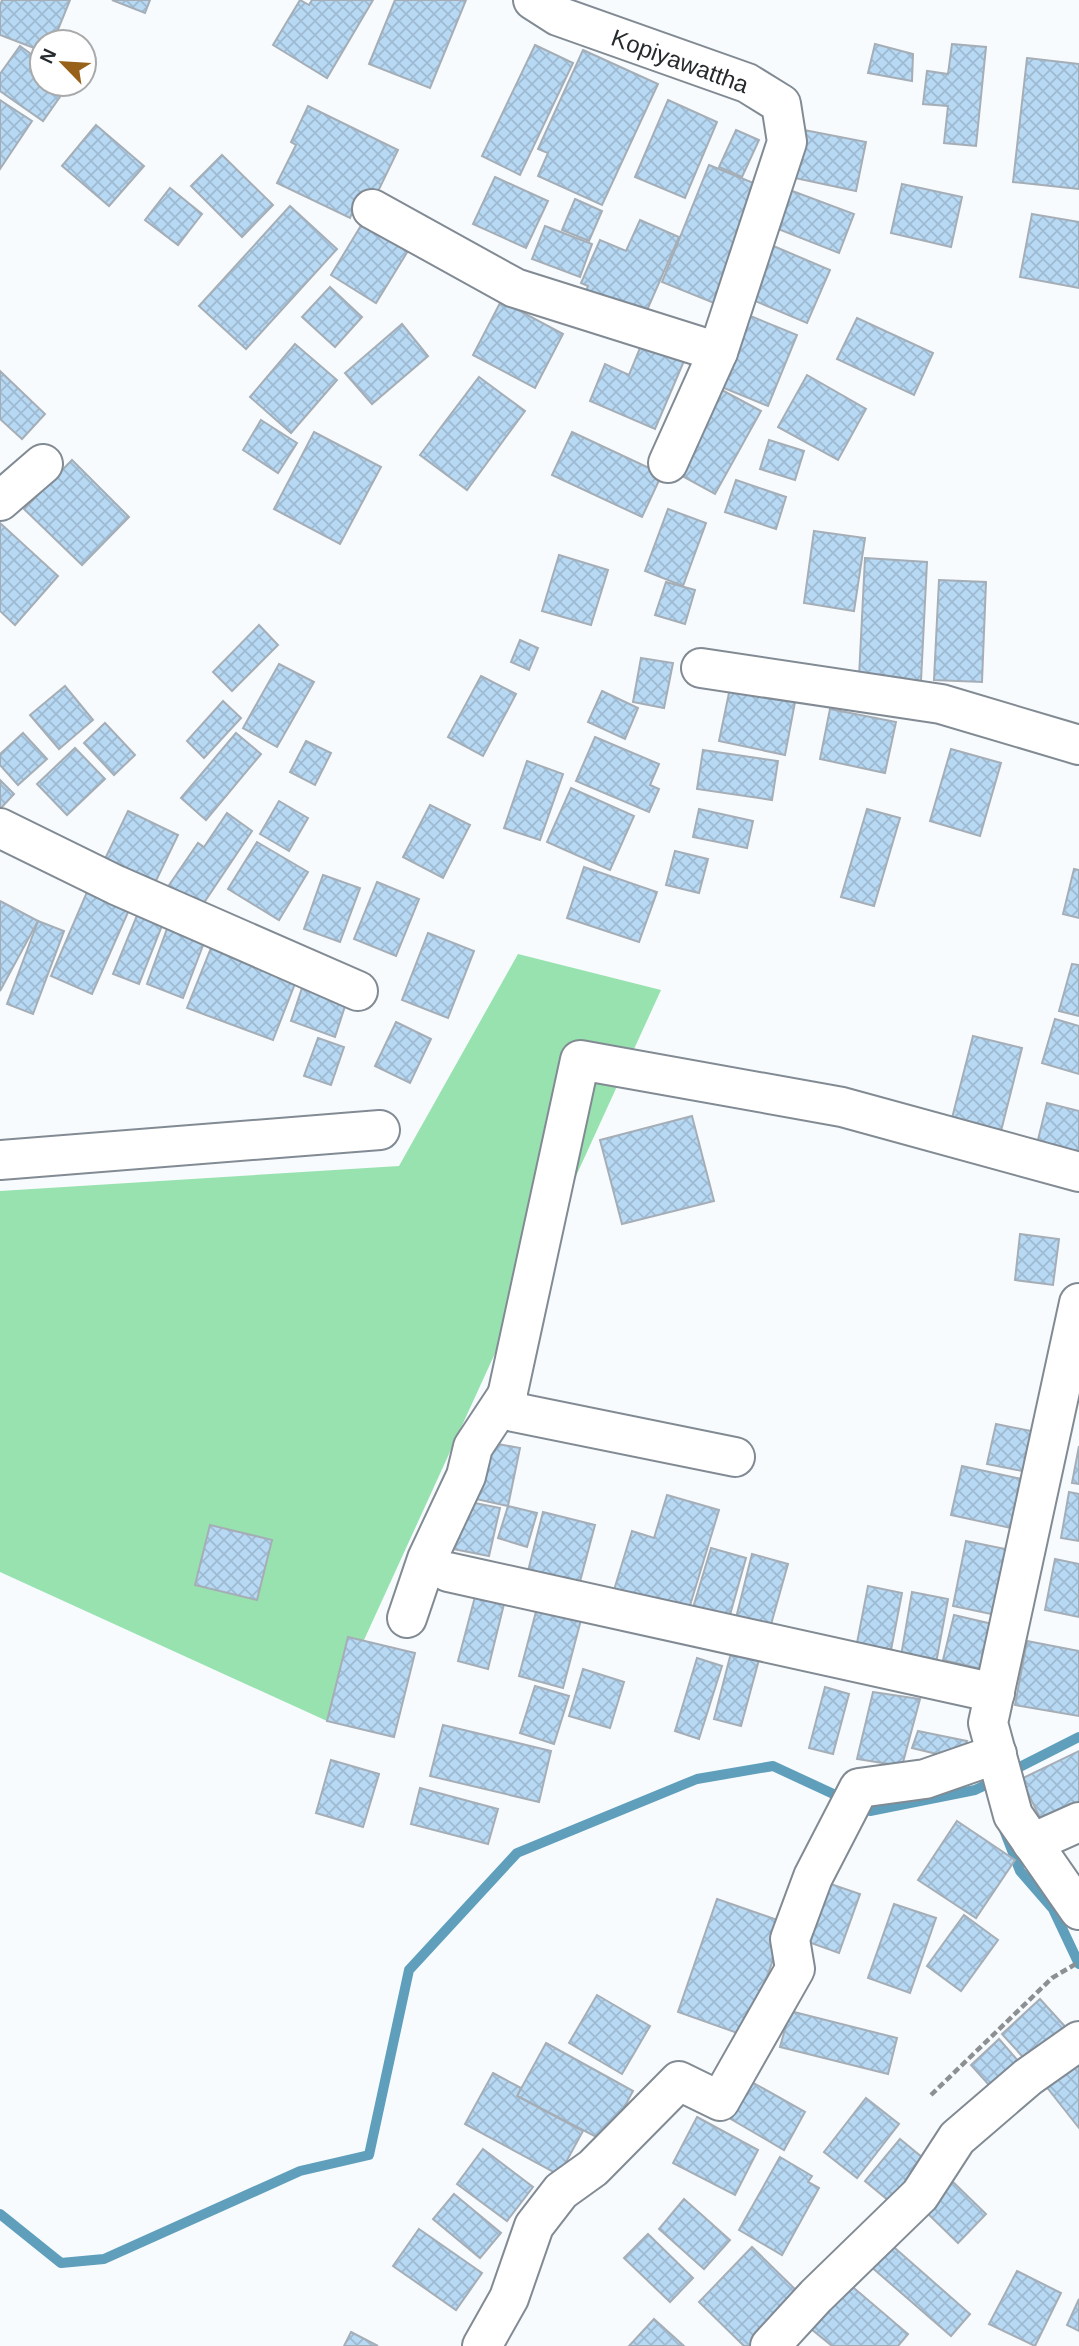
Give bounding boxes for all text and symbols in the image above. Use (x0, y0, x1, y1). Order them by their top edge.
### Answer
street label: Kopiyawattha (608, 24, 753, 99)
north arrow (28, 28, 98, 98)
text: N (36, 45, 60, 67)

